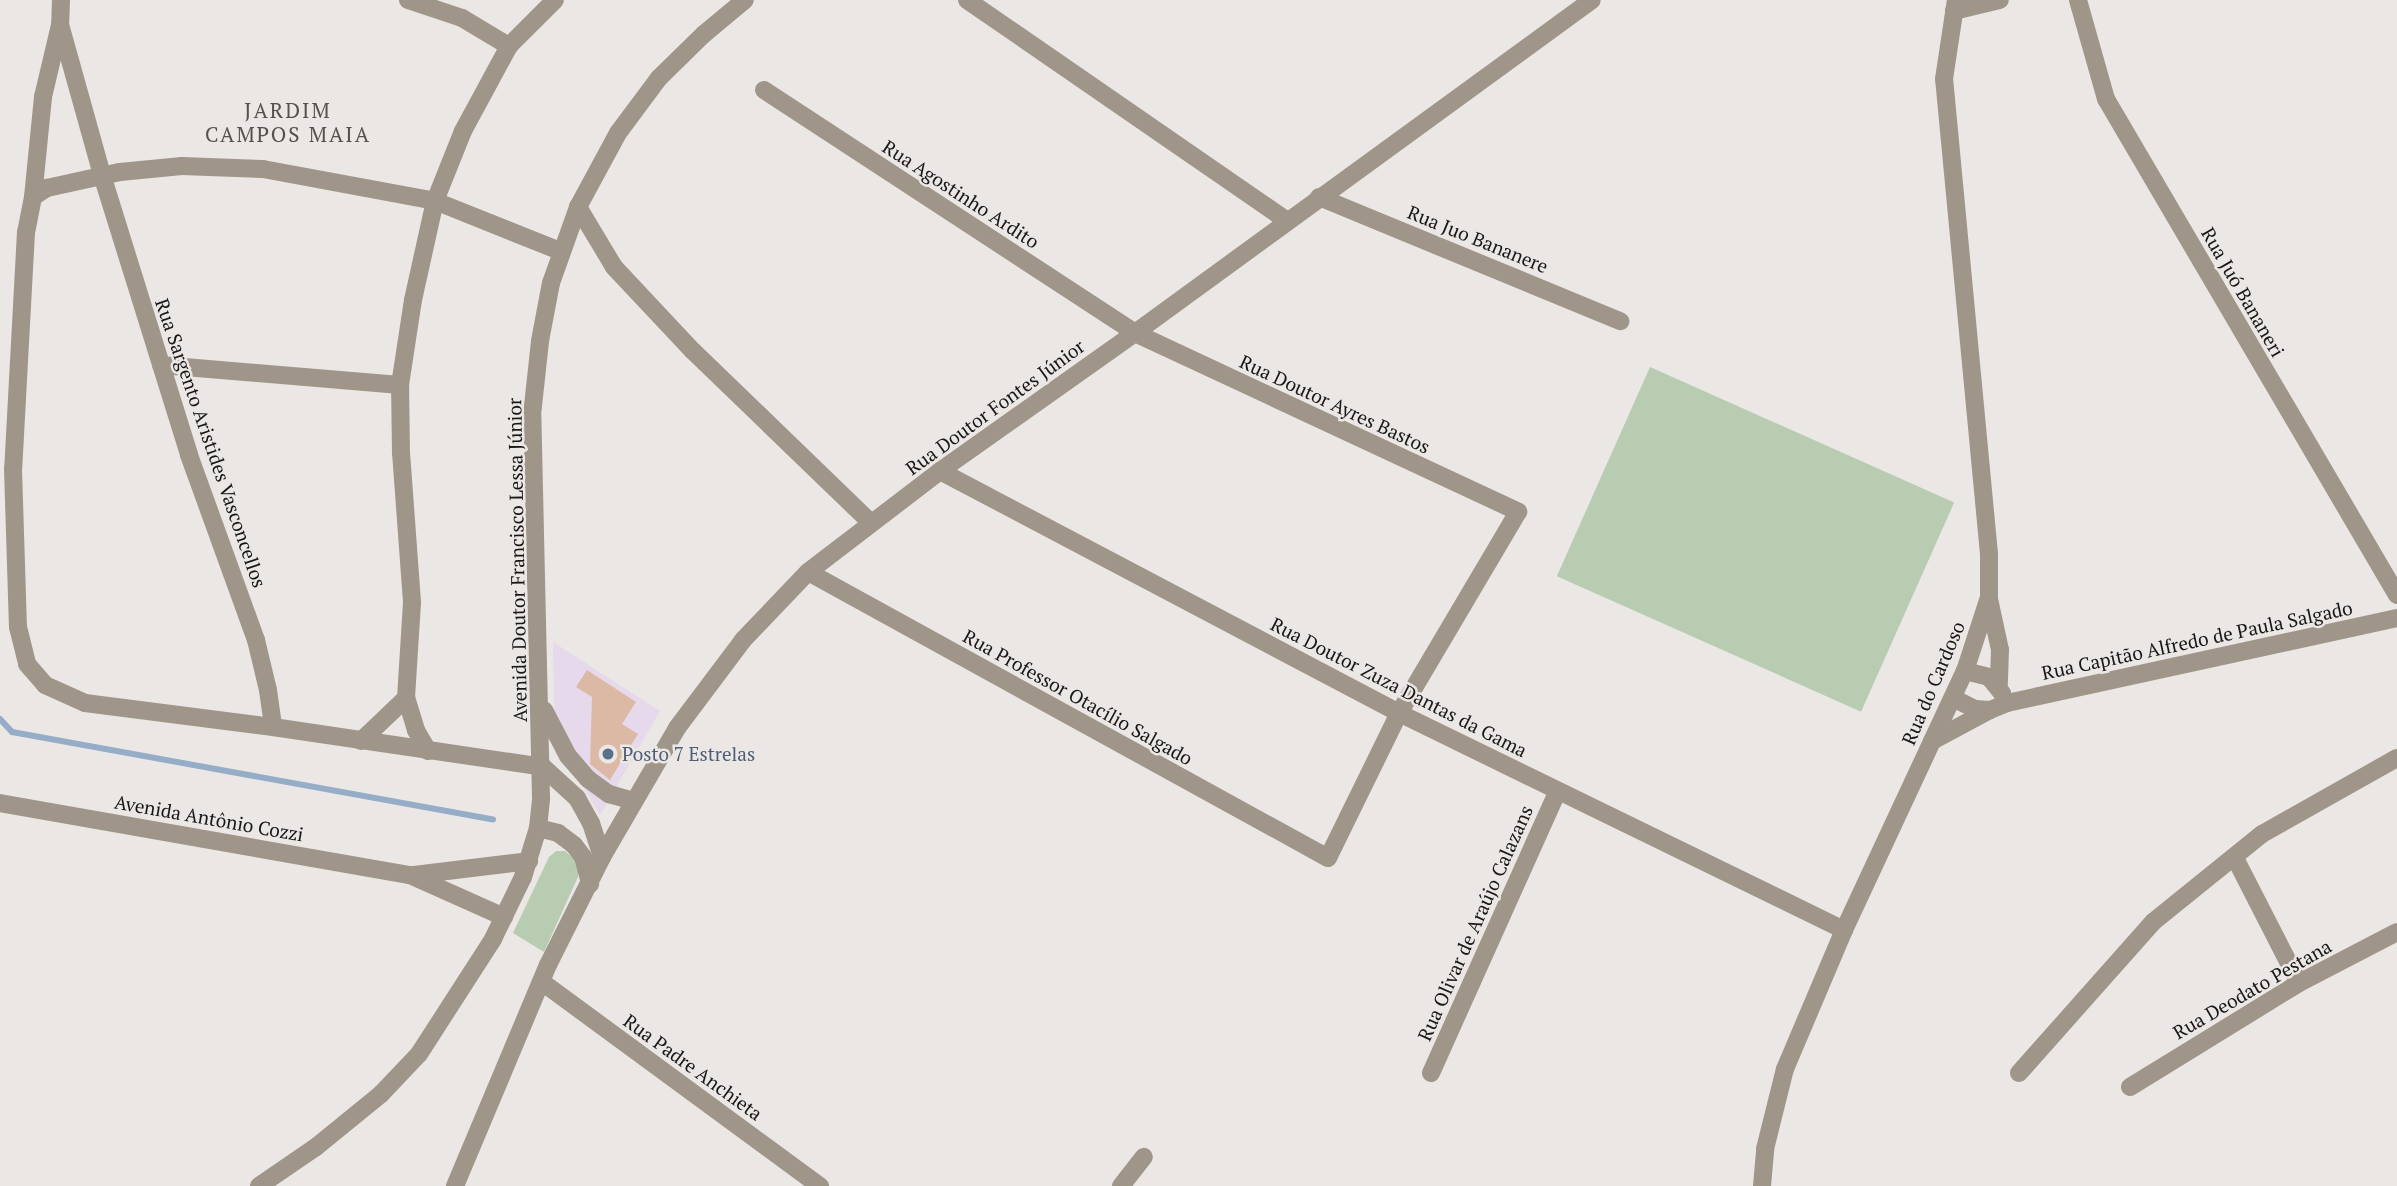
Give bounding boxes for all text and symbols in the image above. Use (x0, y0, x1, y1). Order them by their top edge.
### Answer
district label: JARDIM CAMPOS MAIA (206, 97, 370, 147)
street label: Rua Agostinho Ardito (878, 135, 1044, 253)
street label: Rua Juo Bananere (1404, 200, 1552, 278)
street label: Rua Juó Bananeri (2197, 223, 2289, 361)
street label: Rua Sargento Aristides Vasconcellos (151, 295, 271, 591)
street label: Rua Doutor Fontes Júnior (901, 334, 1089, 480)
street label: Rua Doutor Ayres Bastos (1236, 350, 1434, 458)
street label: Avenida Doutor Francisco Lessa Júnior (503, 398, 531, 722)
street label: Rua Capitão Alfredo de Paula Salgado (2039, 596, 2355, 684)
street label: Rua Doutor Zuza Dantas da Gama (1267, 612, 1531, 762)
street label: Rua do Cardoso (1897, 618, 1969, 748)
street label: Rua Professor Otacílio Salgado (959, 624, 1197, 770)
place label: Posto 7 Estrelas (622, 743, 755, 765)
marker: Posto 7 Estrelas (600, 746, 616, 762)
street label: Avenida Antônio Cozzi (112, 790, 306, 846)
street label: Rua Olivar de Araújo Calazans (1413, 802, 1537, 1044)
street label: Rua Deodato Pestana (2169, 934, 2335, 1044)
street label: Rua Padre Anchieta (619, 1009, 767, 1125)

